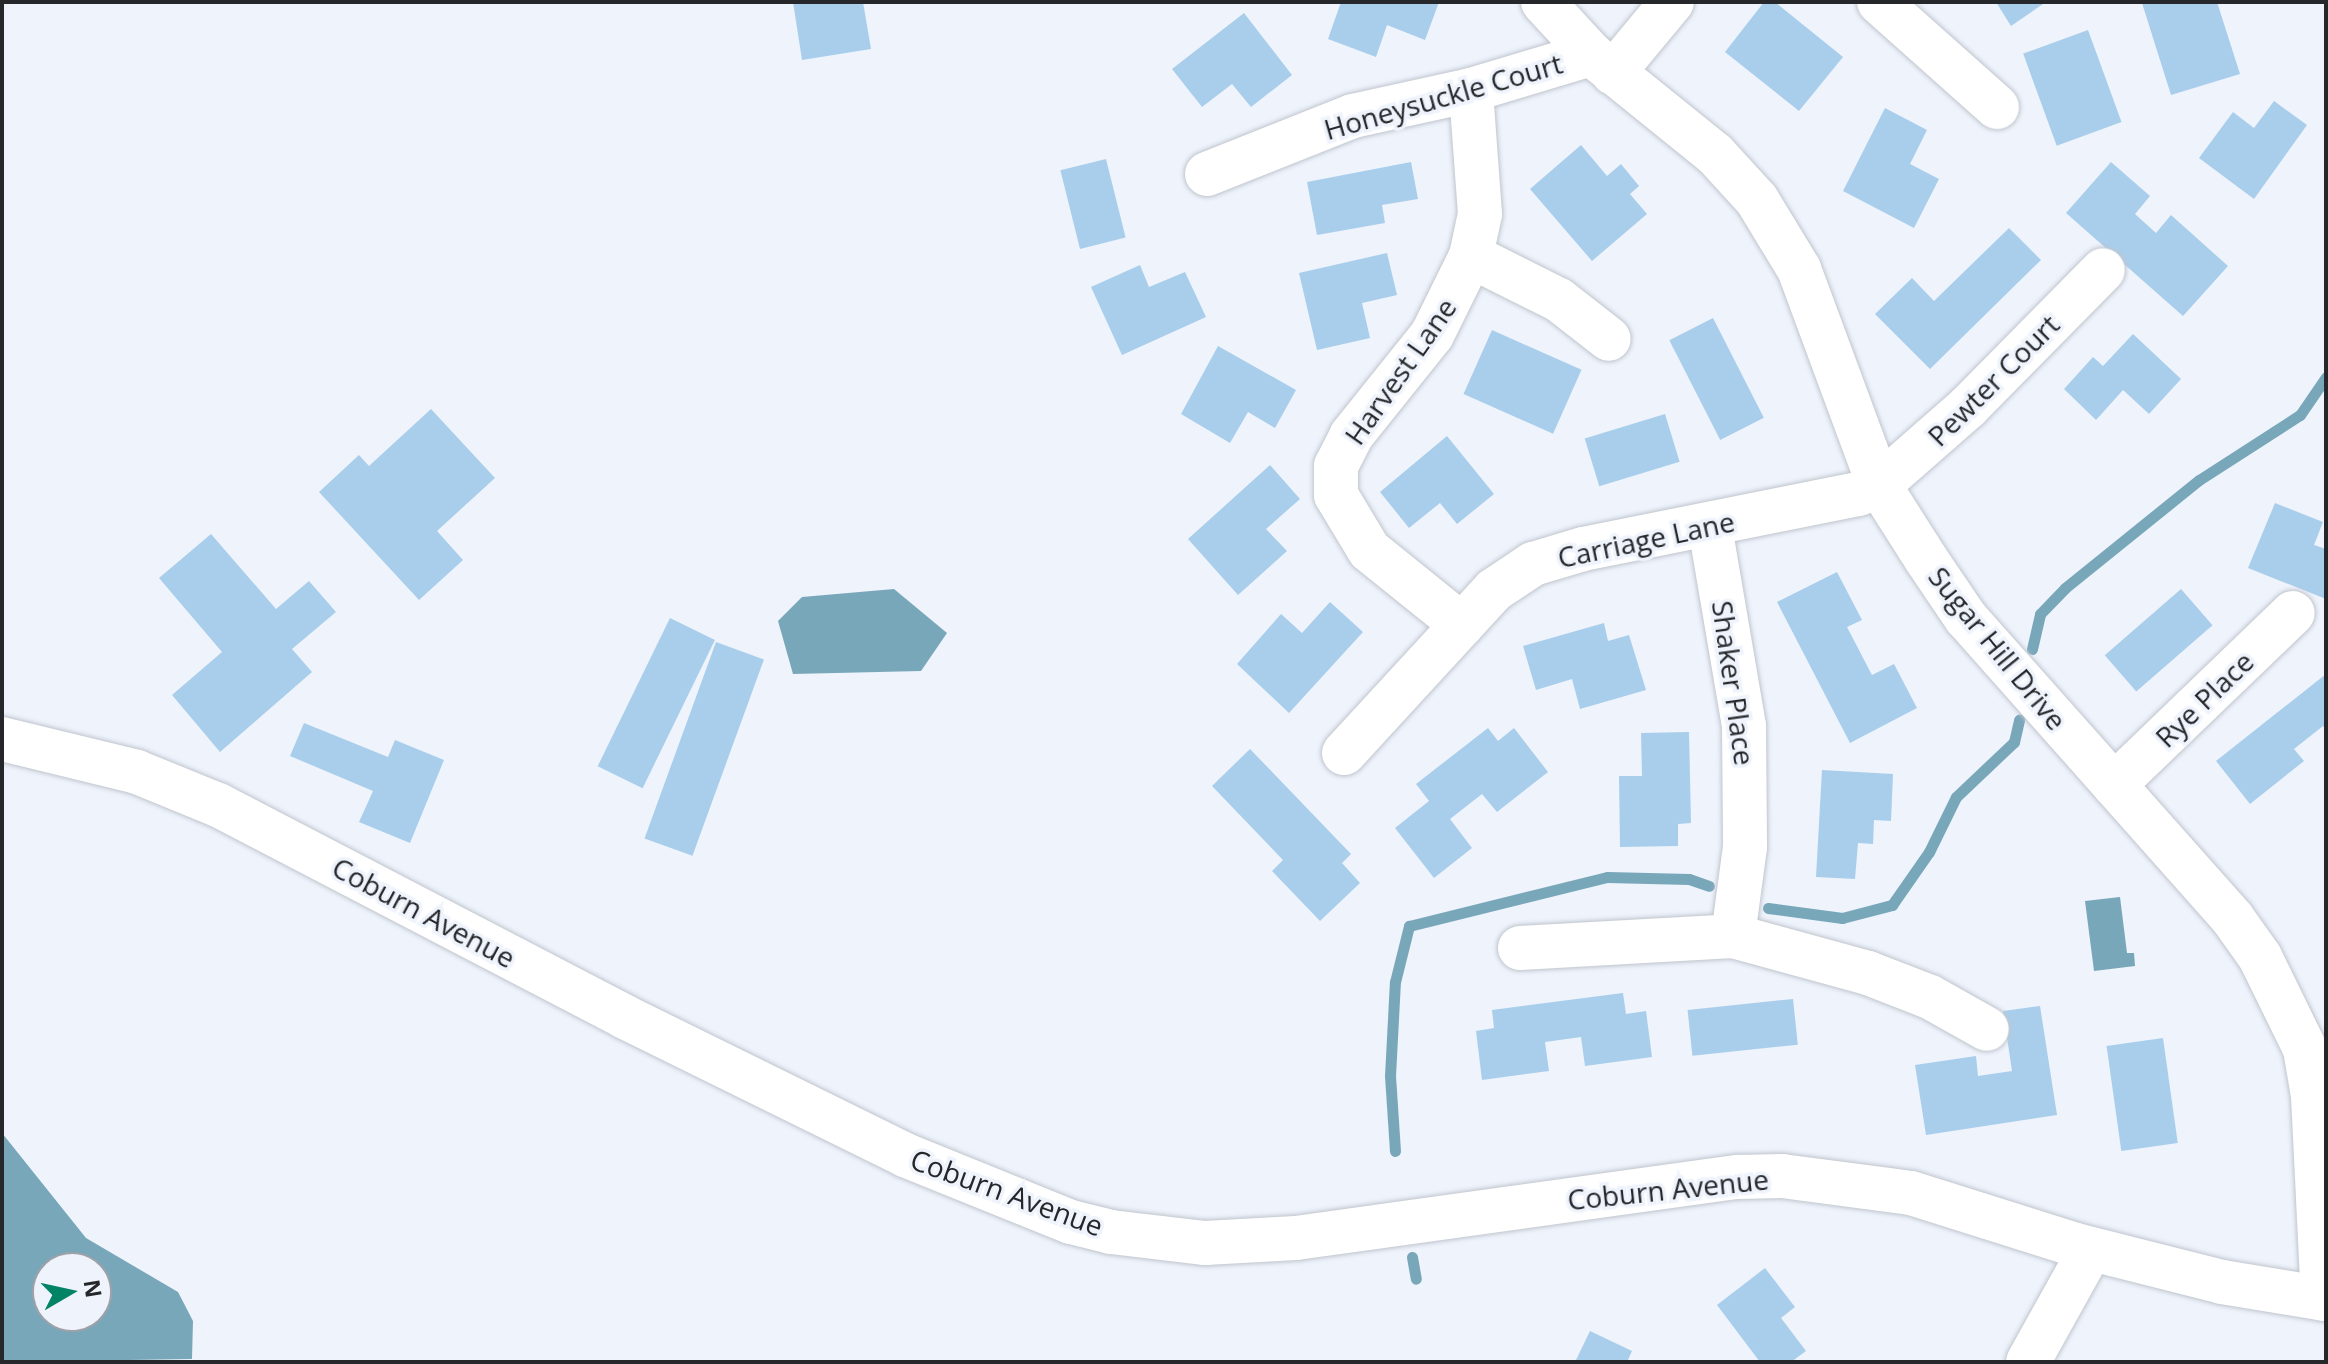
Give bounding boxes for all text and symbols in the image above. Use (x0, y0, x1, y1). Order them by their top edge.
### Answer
street label: Honeysuckle Court (1320, 46, 1566, 146)
street label: Harvest Lane (1337, 291, 1463, 451)
street label: Pewter Court (1920, 307, 2066, 453)
street label: Carriage Lane (1554, 504, 1738, 574)
street label: Sugar Hill Drive (1922, 560, 2074, 736)
street label: Shaker Place (1706, 599, 1762, 767)
street label: Rye Place (2148, 644, 2260, 754)
street label: Coburn Avenue (327, 850, 521, 974)
street label: Coburn Avenue (906, 1142, 1108, 1242)
street label: Coburn Avenue (1566, 1162, 1770, 1216)
north arrow (32, 1252, 112, 1332)
text: N (78, 1277, 110, 1300)

